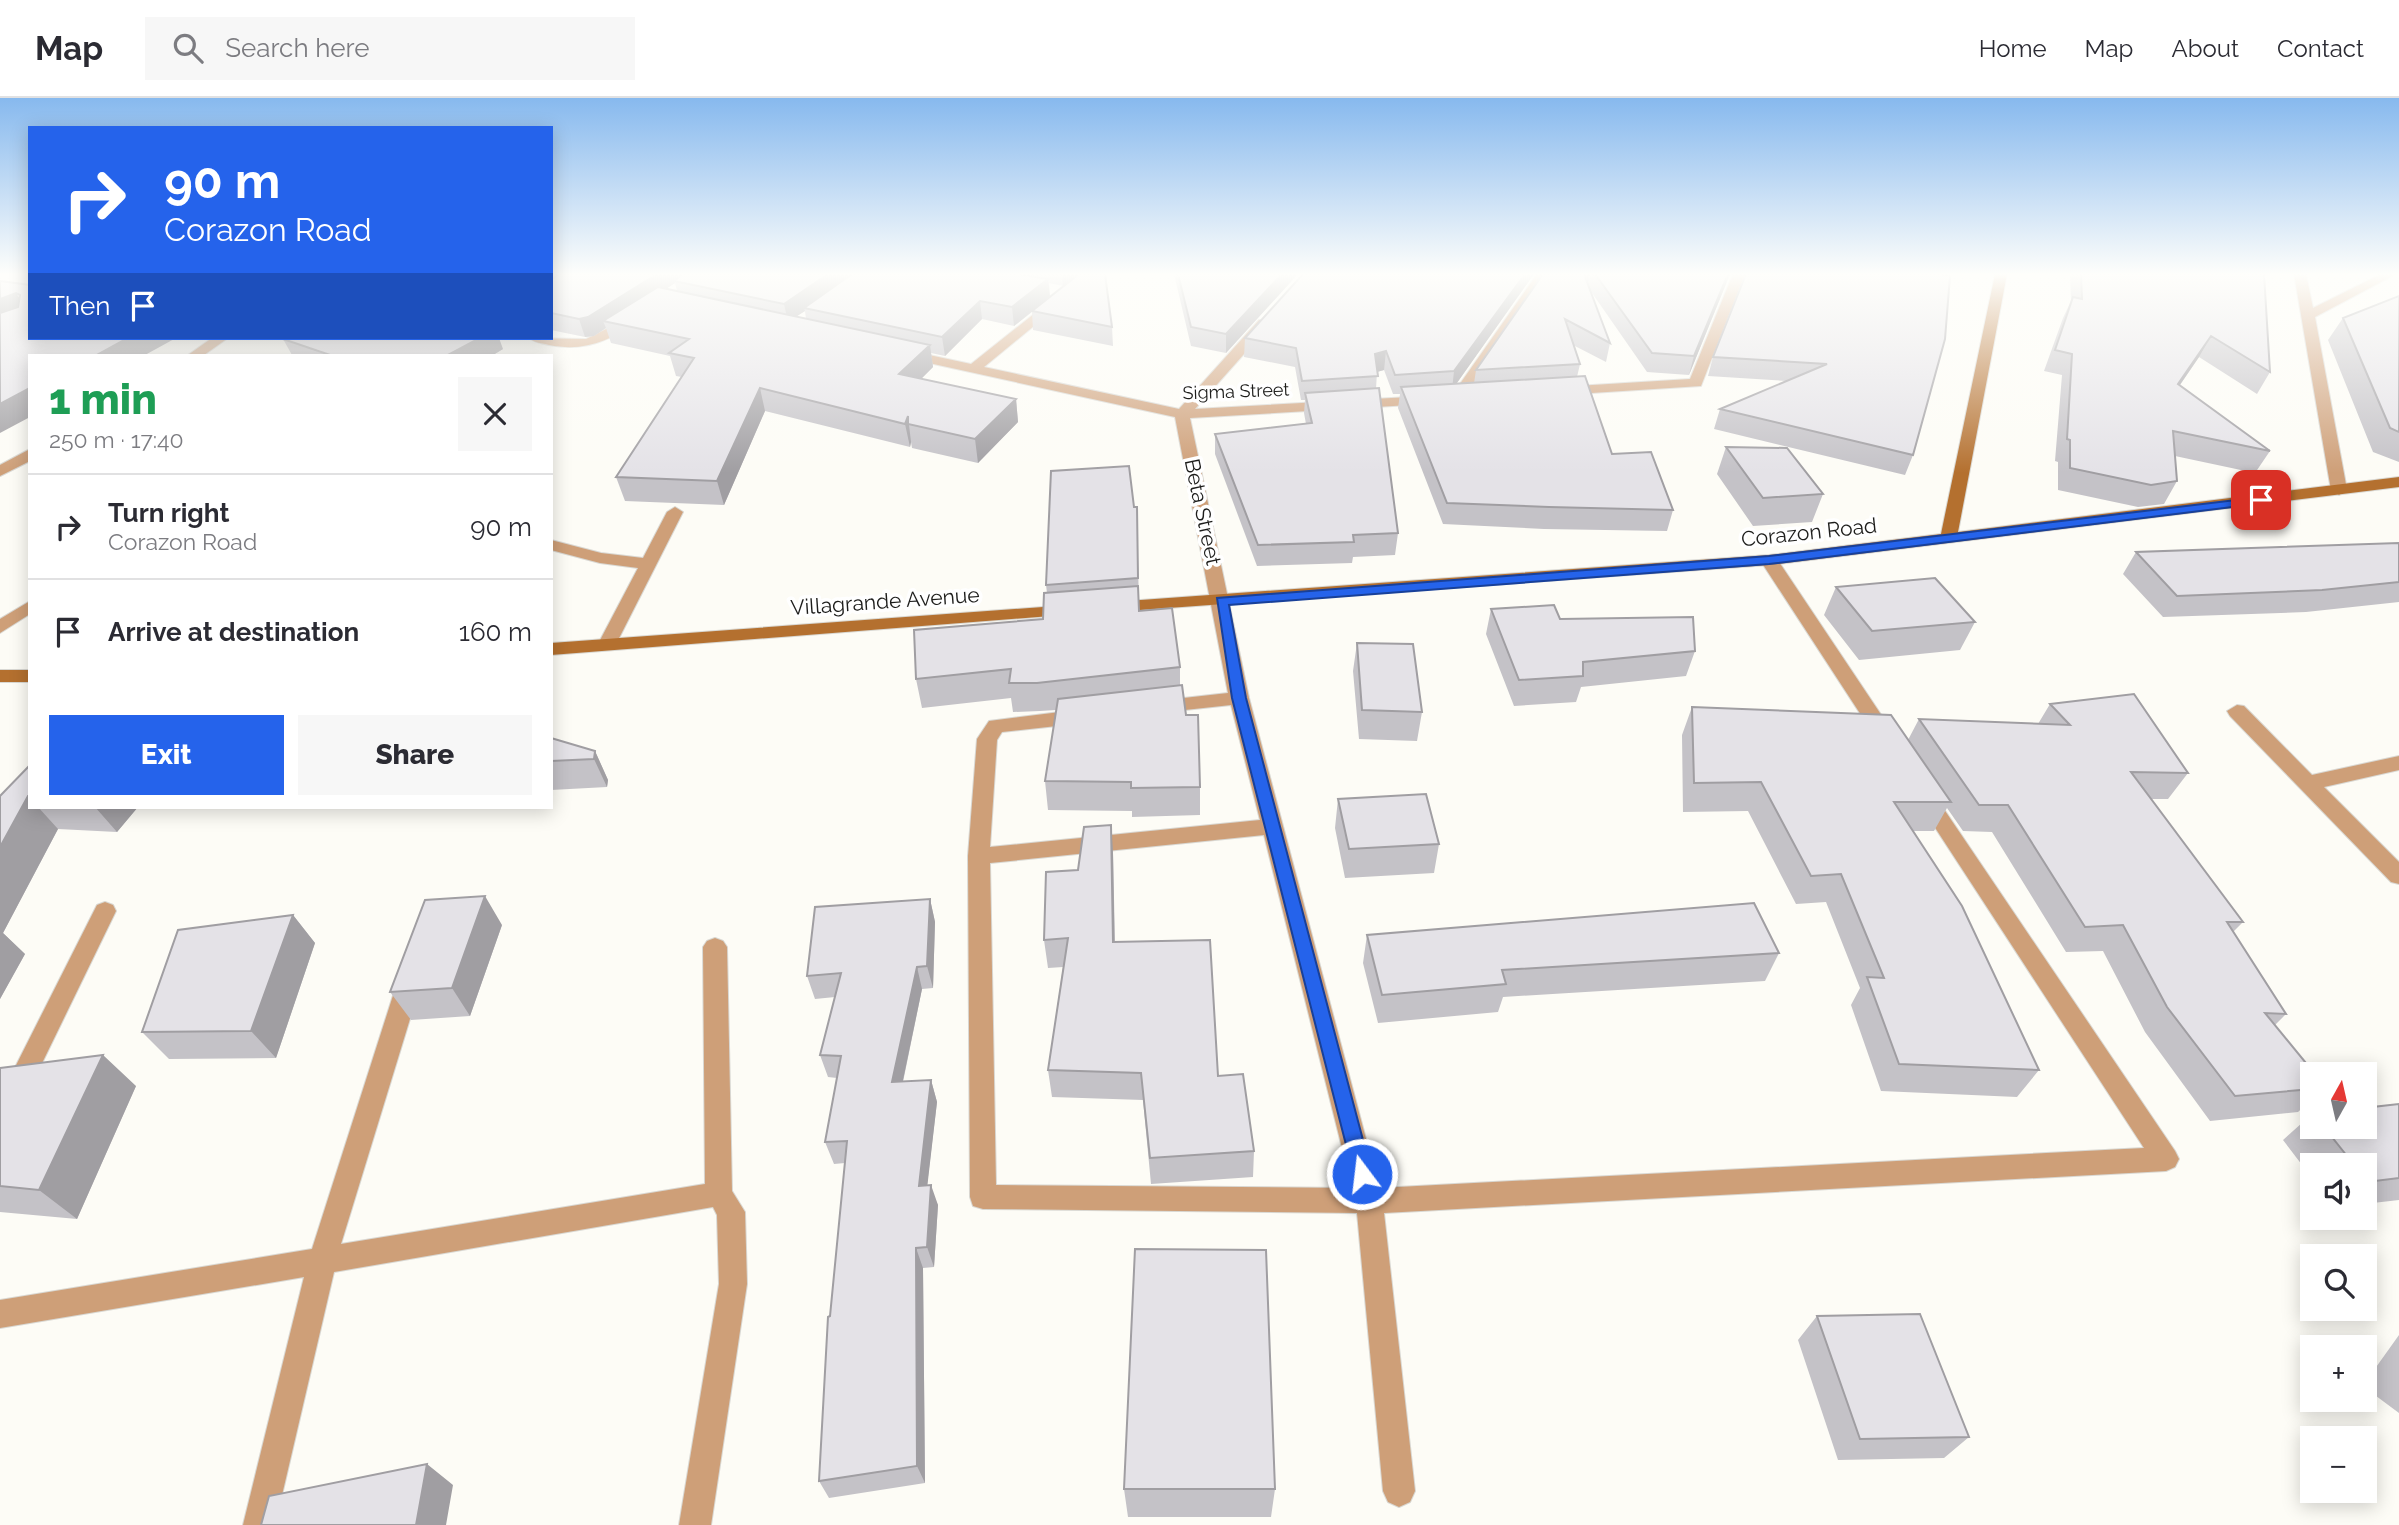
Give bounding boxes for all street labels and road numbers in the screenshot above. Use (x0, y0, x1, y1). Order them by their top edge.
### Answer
street label: Sigma Street (1182, 379, 1290, 403)
street label: Beta Street (1180, 456, 1226, 568)
street label: Corazon Road (1740, 512, 1878, 552)
street label: Villagrande Avenue (790, 582, 980, 620)

